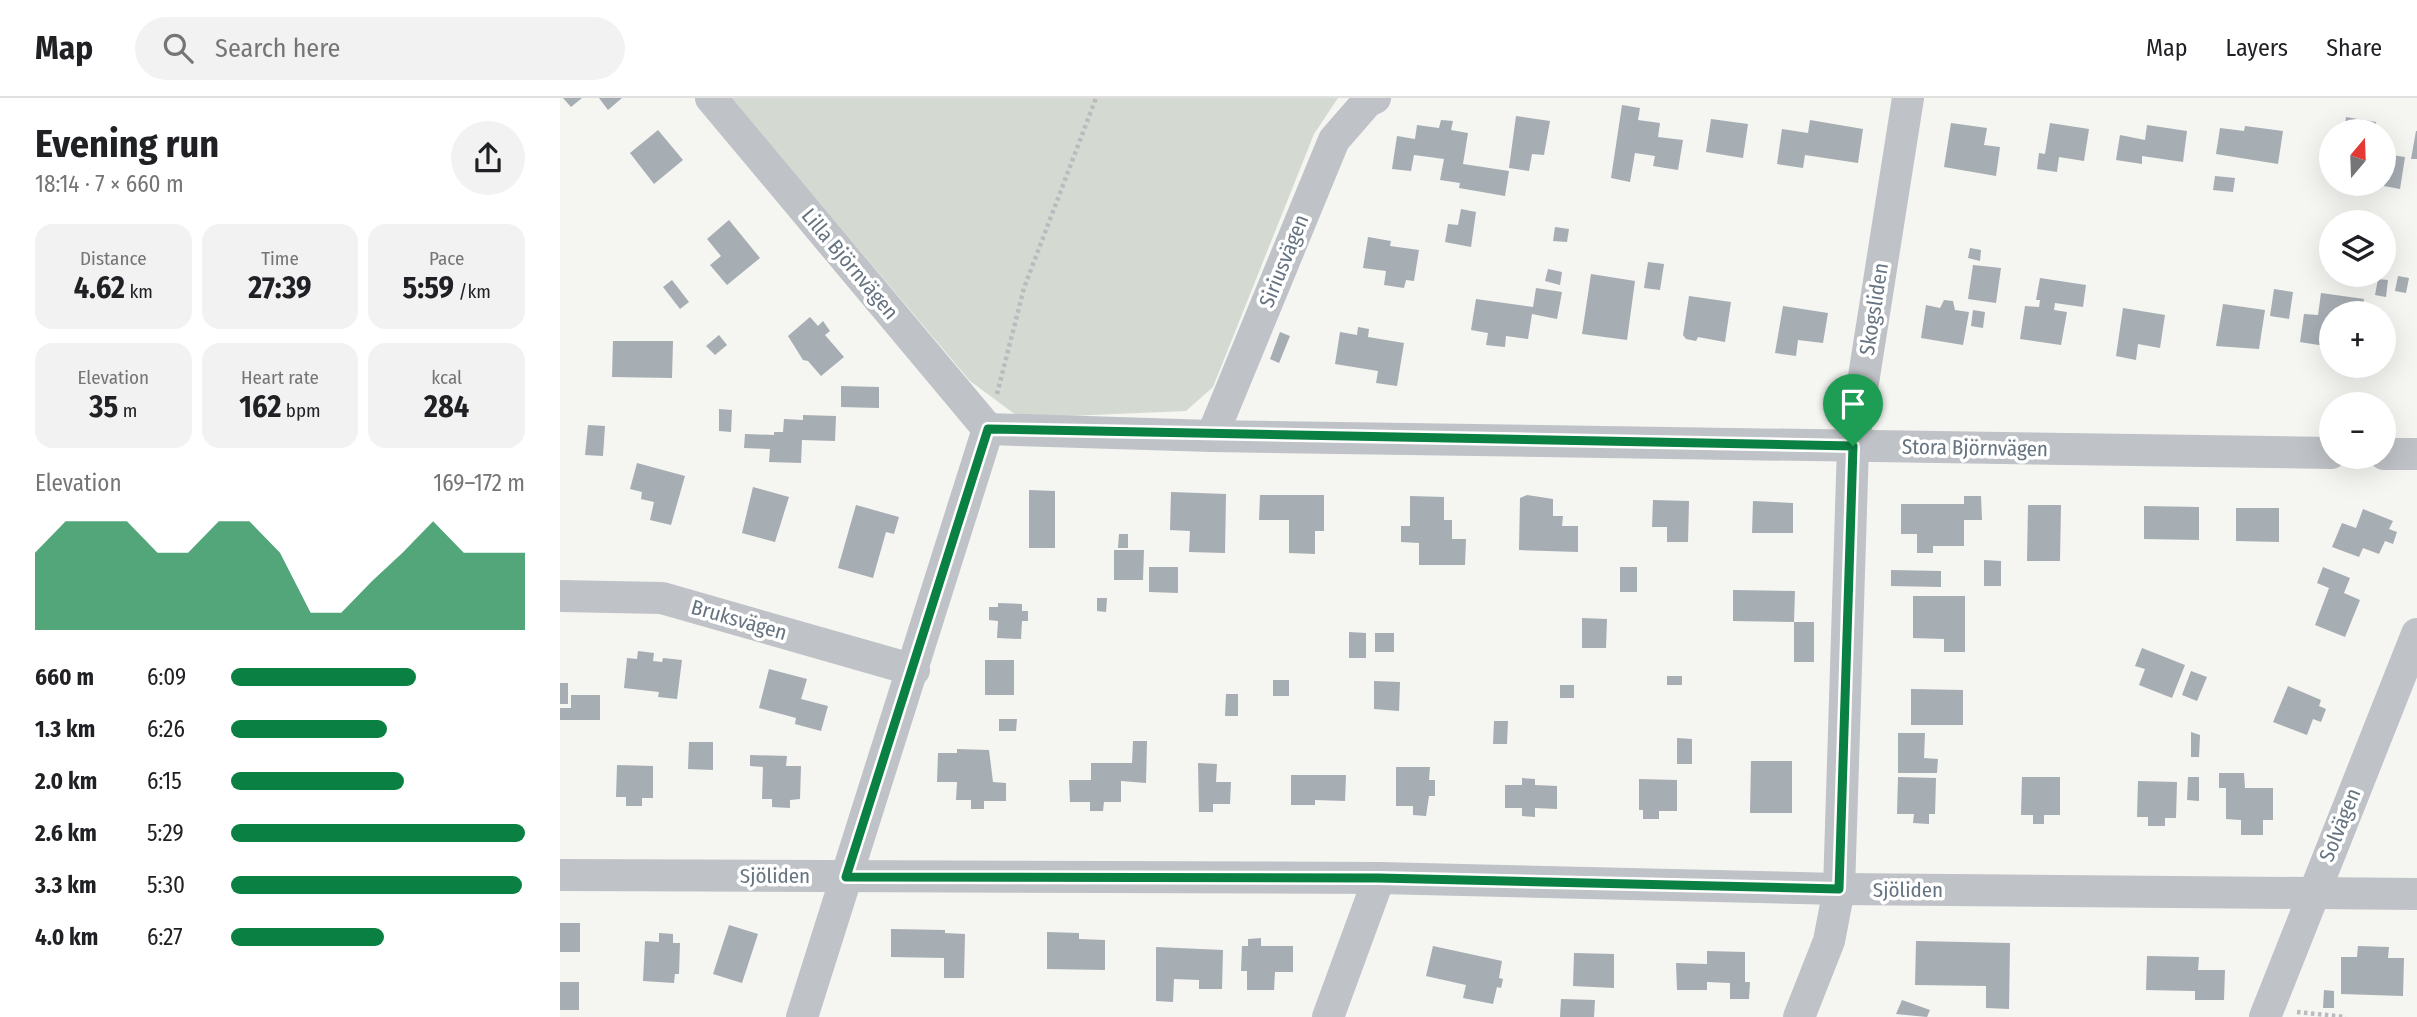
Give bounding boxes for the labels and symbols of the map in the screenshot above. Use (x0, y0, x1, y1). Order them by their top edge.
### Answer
north arrow (2319, 119, 2396, 196)
street label: Lilla Björnvägen (796, 203, 904, 325)
street label: Siriusvägen (1254, 211, 1314, 311)
street label: Skogsliden (1854, 261, 1894, 357)
pin (1823, 374, 1883, 446)
street label: Stora Björnvägen (1902, 434, 2048, 462)
street label: Bruksvägen (688, 594, 790, 646)
street label: Solvägen (2314, 784, 2366, 866)
street label: Sjöliden (740, 863, 810, 889)
street label: Sjöliden (1873, 877, 1943, 903)

